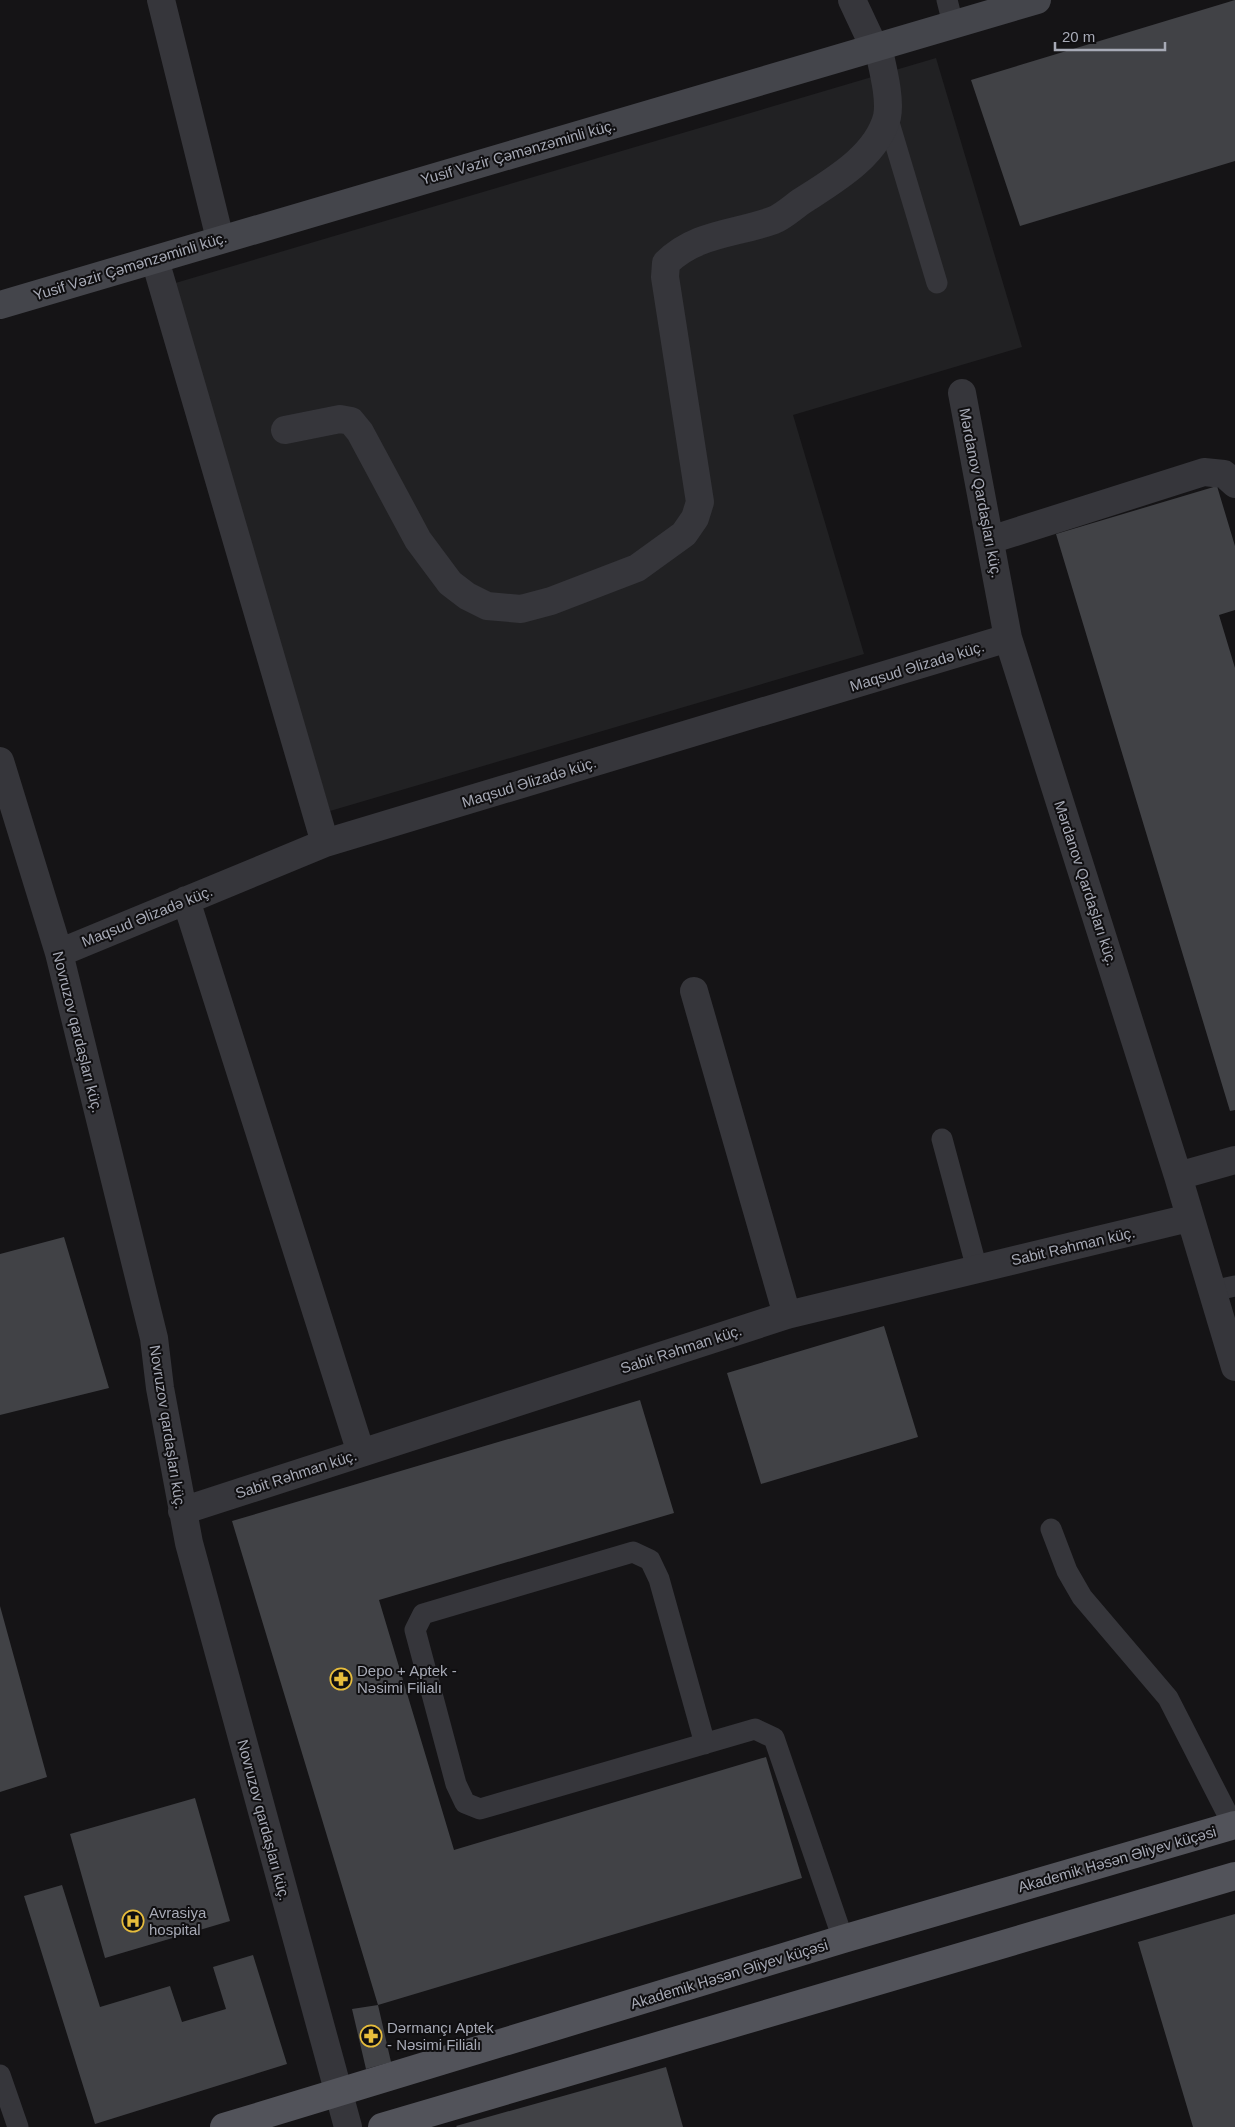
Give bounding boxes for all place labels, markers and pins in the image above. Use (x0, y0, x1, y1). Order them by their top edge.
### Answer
place label: Depo + Aptek - Nəsimi Filialı (357, 1662, 457, 1696)
pharmacy icon: Depo + Aptek - Nəsimi Filialı (329, 1667, 353, 1691)
place label: Avrasiya hospital (149, 1904, 207, 1938)
hospital icon: Avrasiya hospital (121, 1909, 145, 1933)
place label: Dərmançı Aptek - Nəsimi Filialı (387, 2019, 494, 2053)
pharmacy icon: Dərmançı Aptek - Nəsimi Filialı (359, 2024, 383, 2048)

